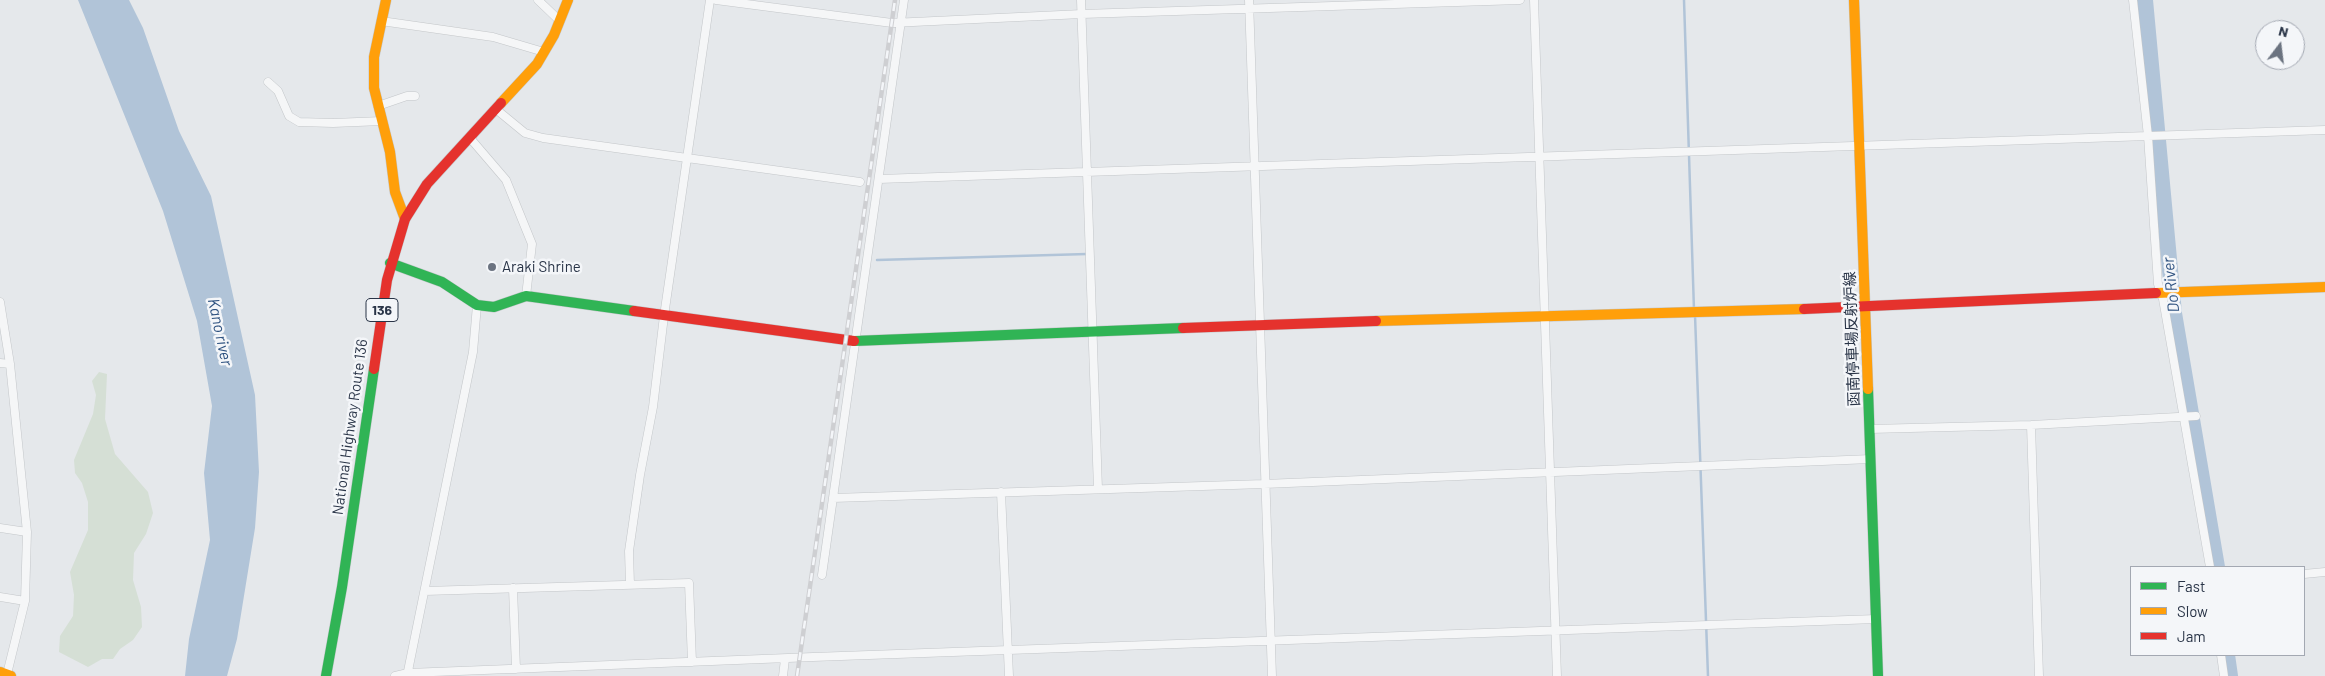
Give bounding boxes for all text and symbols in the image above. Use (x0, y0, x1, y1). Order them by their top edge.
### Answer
north arrow (2255, 20, 2305, 70)
text: N (2277, 22, 2290, 40)
water label: Do River (2159, 256, 2183, 314)
place label: Araki Shrine (502, 258, 581, 276)
marker: Araki Shrine (486, 261, 498, 273)
street label: 函南停車場反射炉線 (1841, 271, 1863, 407)
water label: Kano river (204, 297, 236, 367)
road number: 136 (366, 298, 398, 322)
street label: National Highway Route 136 (329, 338, 371, 516)
legend (2130, 566, 2305, 656)
text: Fast (2177, 577, 2205, 595)
text: Slow (2177, 602, 2208, 620)
text: Jam (2177, 627, 2206, 645)

